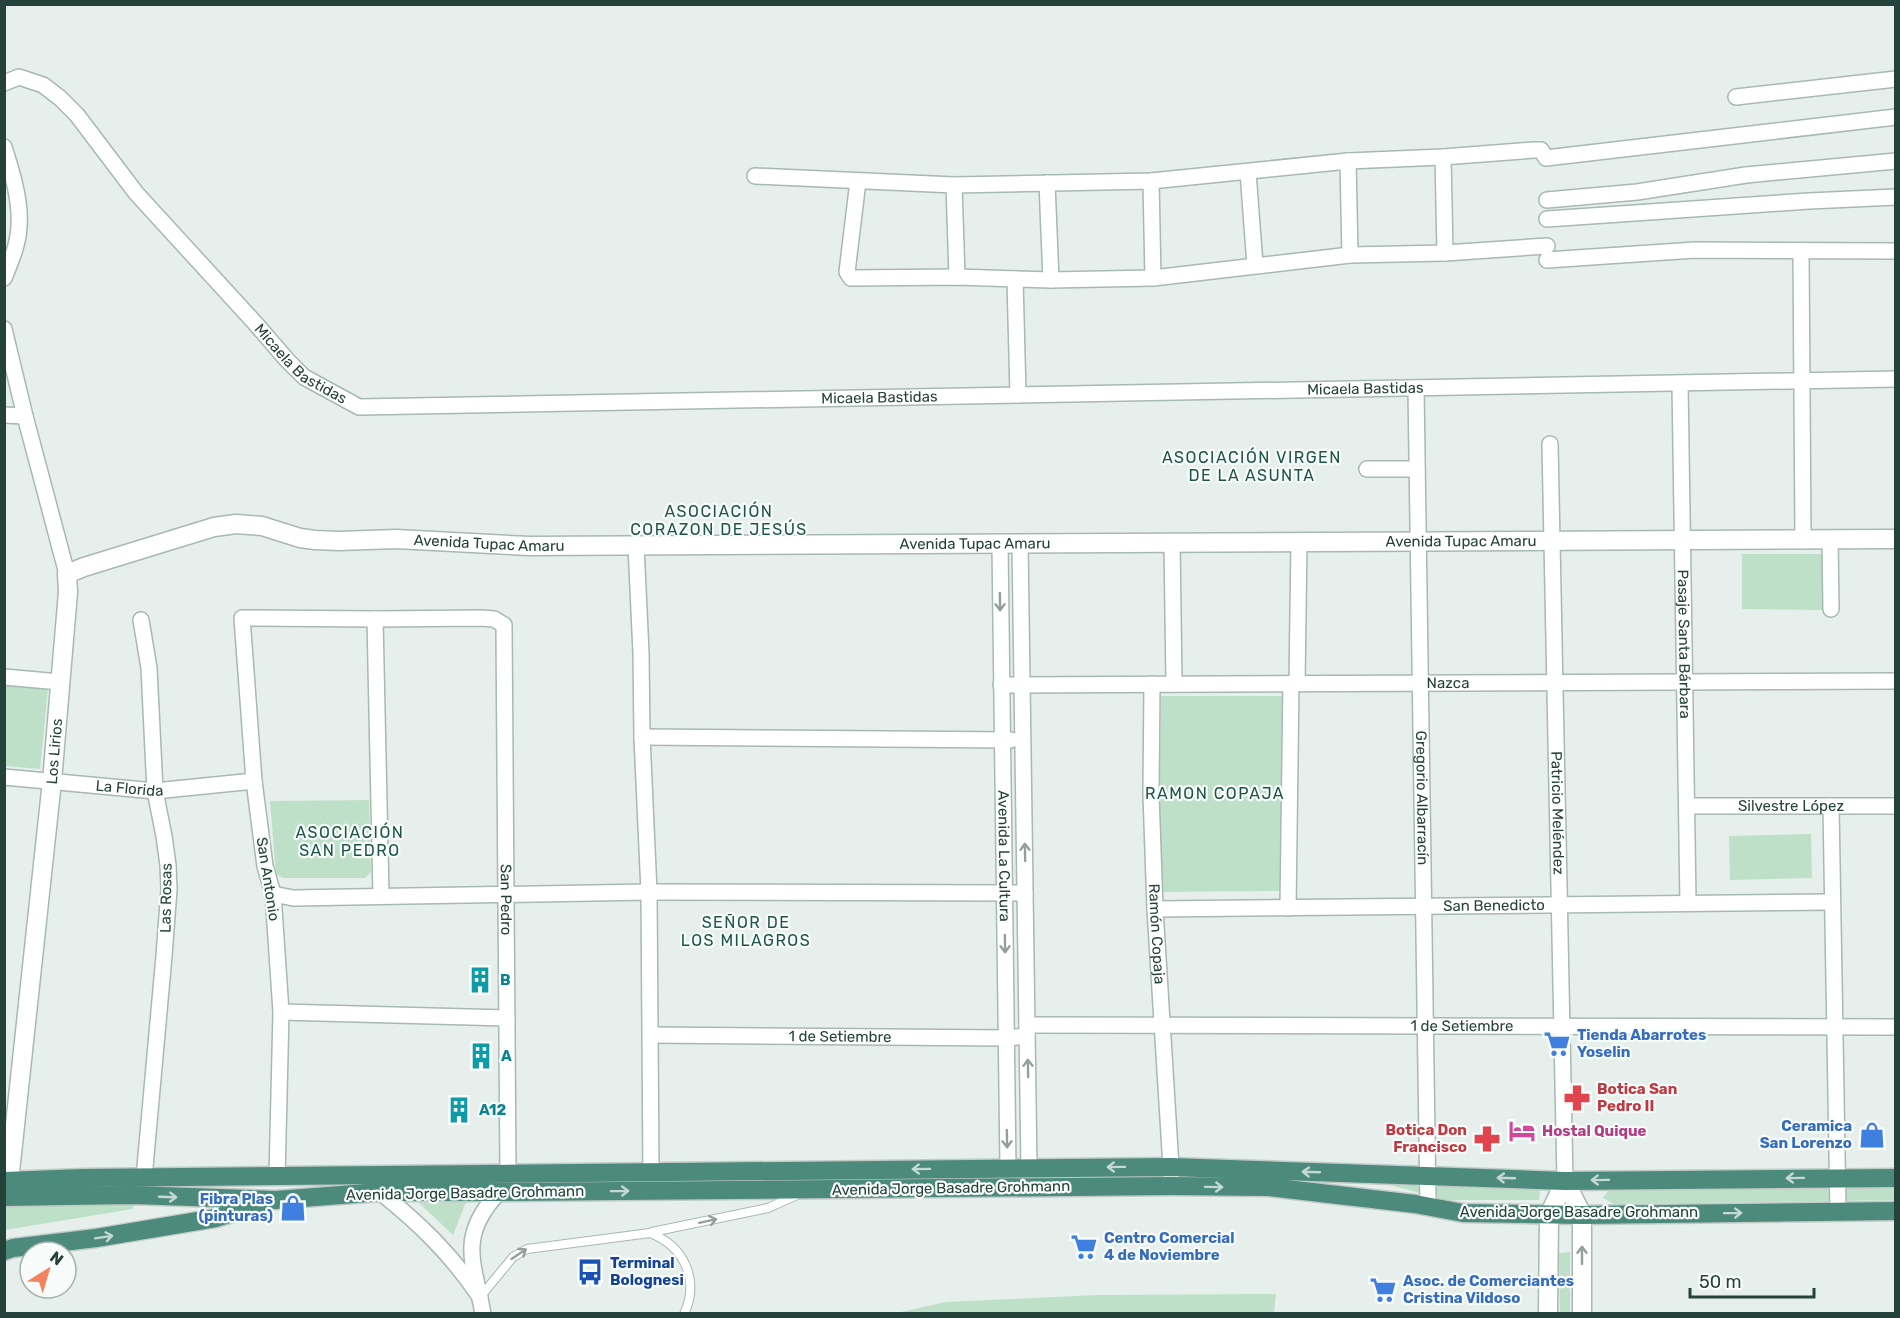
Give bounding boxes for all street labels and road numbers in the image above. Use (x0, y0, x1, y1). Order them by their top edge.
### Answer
street label: Micaela Bastidas (251, 320, 350, 408)
street label: Micaela Bastidas (1307, 379, 1424, 399)
street label: Micaela Bastidas (821, 387, 938, 408)
street label: Avenida Tupac Amaru (413, 531, 565, 555)
street label: Avenida Tupac Amaru (1386, 532, 1537, 551)
street label: Avenida Tupac Amaru (900, 534, 1051, 553)
street label: Pasaje Santa Bárbara (1674, 569, 1694, 719)
street label: Nazca (1427, 674, 1469, 692)
street label: Los Lirios (43, 717, 66, 785)
street label: Gregorio Albarracín (1412, 731, 1432, 865)
street label: Patricio Meléndez (1547, 751, 1568, 875)
street label: La Florida (95, 777, 164, 800)
street label: Avenida La Cultura (994, 790, 1014, 922)
street label: Silvestre López (1738, 797, 1844, 815)
street label: San Antonio (252, 836, 284, 922)
street label: Las Rosas (156, 863, 176, 933)
street label: San Pedro (497, 864, 515, 935)
street label: Ramón Copaja (1145, 883, 1169, 985)
street label: San Benedicto (1443, 896, 1545, 915)
street label: 1 de Setiembre (1410, 1017, 1514, 1035)
street label: 1 de Setiembre (788, 1027, 892, 1046)
street label: Avenida Jorge Basadre Grohmann (832, 1177, 1070, 1199)
street label: Avenida Jorge Basadre Grohmann (346, 1182, 584, 1204)
street label: Avenida Jorge Basadre Grohmann (1460, 1203, 1698, 1221)

